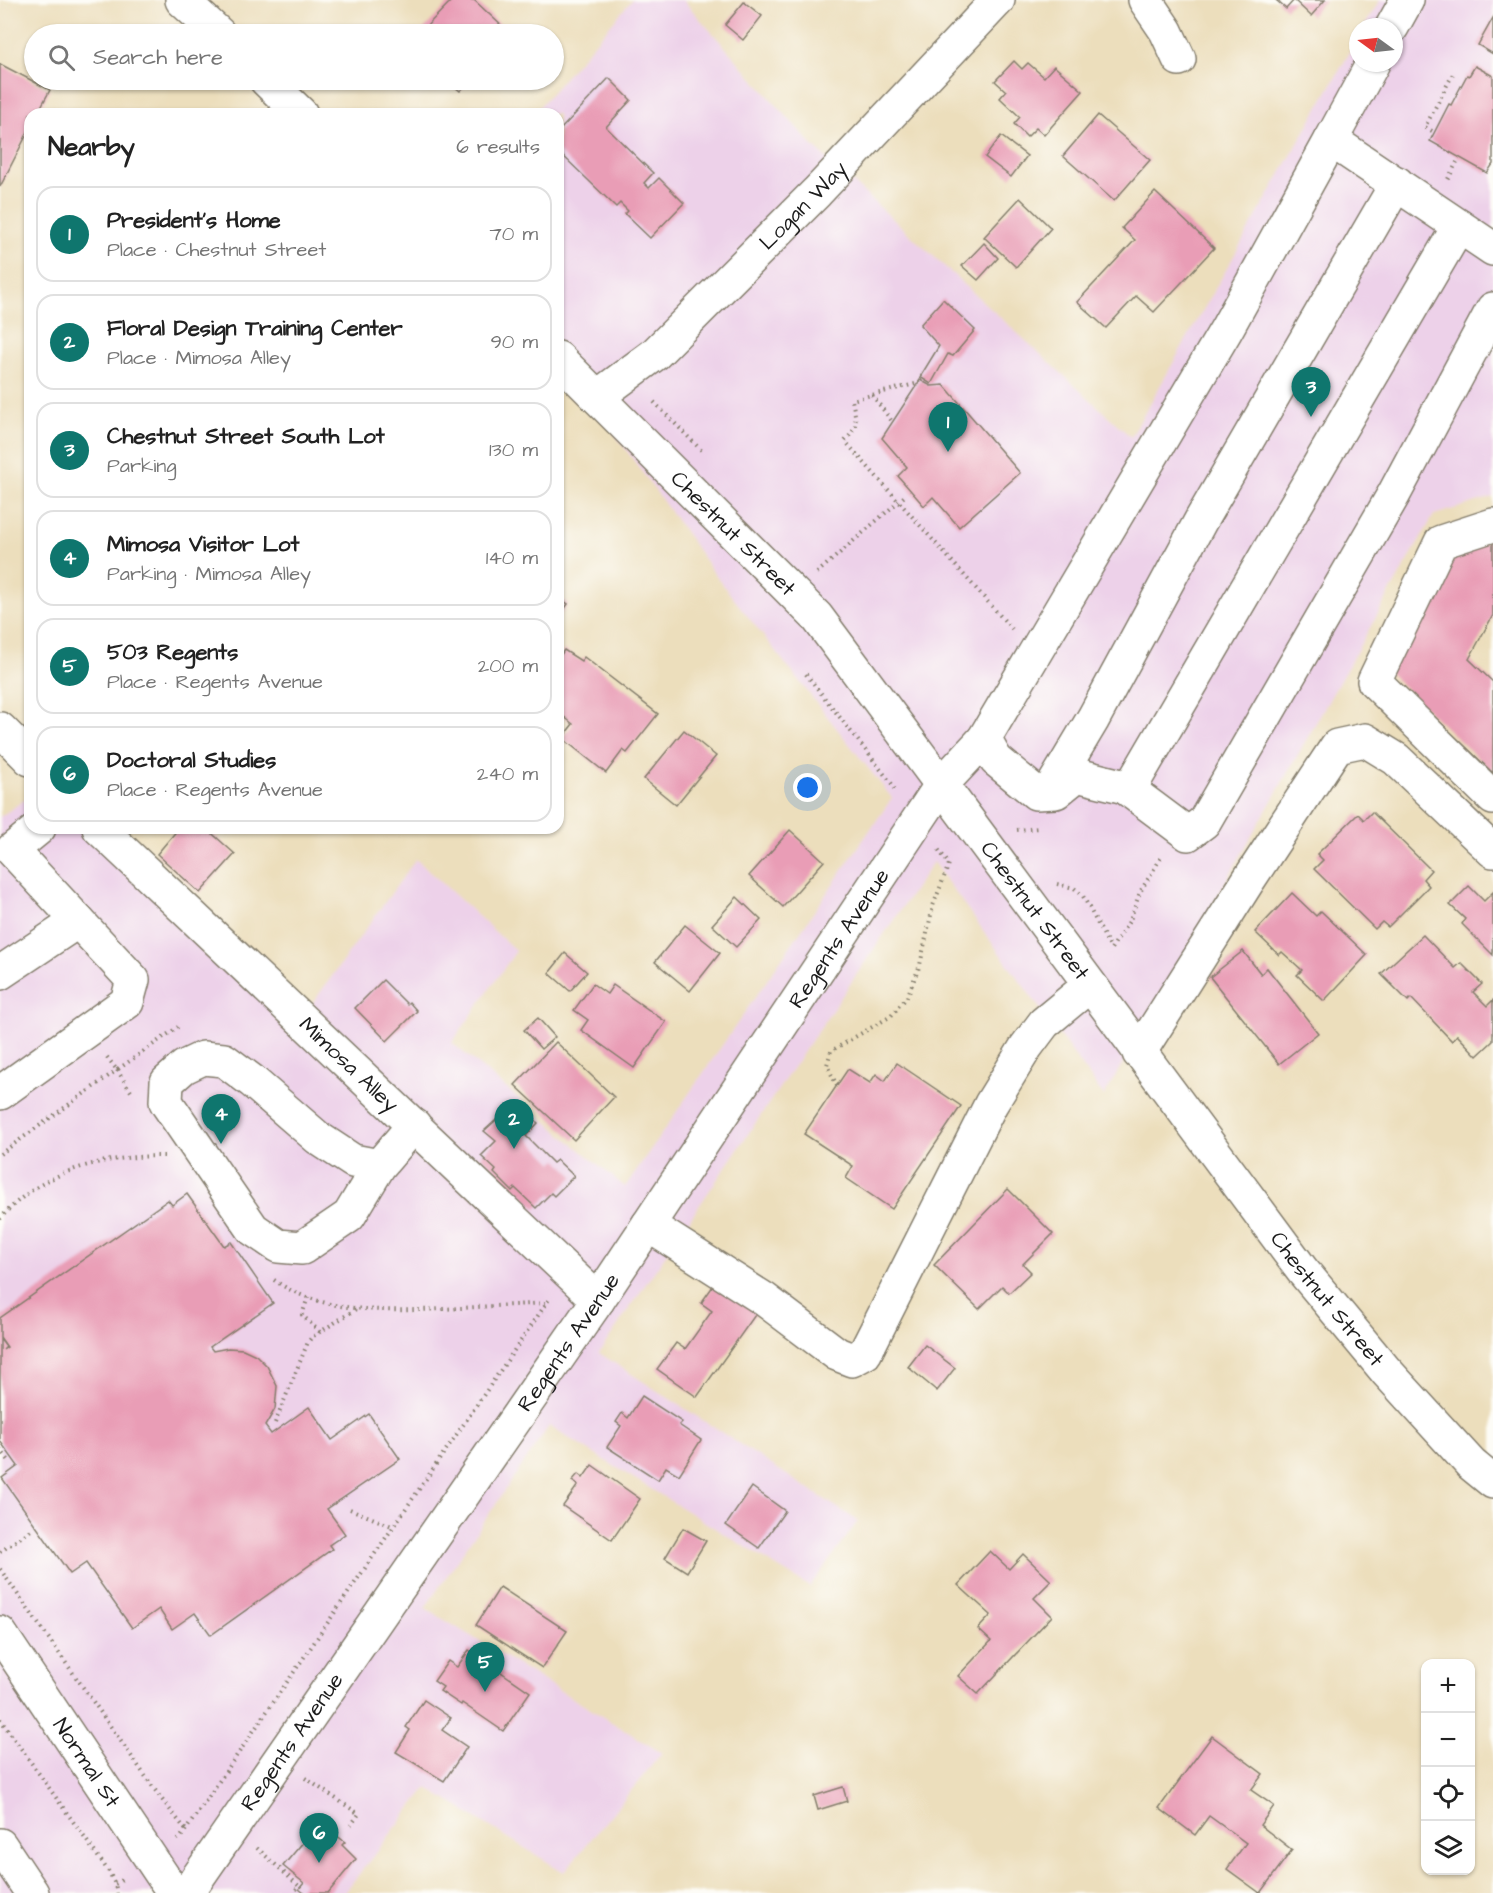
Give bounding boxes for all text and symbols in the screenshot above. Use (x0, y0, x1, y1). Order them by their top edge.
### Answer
north arrow (1349, 18, 1403, 72)
search box (24, 24, 564, 90)
icon: search (45, 41, 78, 74)
text: Search here (93, 42, 223, 73)
text: Nearby (48, 129, 135, 165)
text: 6 results (456, 133, 540, 161)
street label: Logan Way (752, 154, 855, 257)
text: President's Home (107, 205, 281, 236)
text: 1 (68, 220, 71, 248)
text: 70 m (490, 220, 538, 248)
text: Place · Chestnut Street (107, 236, 326, 264)
text: Floral Design Training Center (107, 313, 403, 344)
text: 2 (64, 328, 75, 356)
text: 90 m (490, 328, 538, 356)
text: Place · Mimosa Alley (107, 344, 291, 372)
pin: 3 (1292, 368, 1330, 417)
pin: 1 (928, 402, 968, 452)
text: Chestnut Street South Lot (107, 421, 385, 452)
text: 3 (64, 436, 75, 464)
text: 130 m (489, 436, 538, 464)
text: Parking (107, 452, 177, 480)
street label: Chestnut Street (664, 464, 803, 603)
text: Mimosa Visitor Lot (107, 529, 299, 560)
text: 4 (63, 544, 76, 572)
text: 140 m (486, 544, 538, 572)
text: Parking · Mimosa Alley (107, 560, 311, 588)
text: 503 Regents (107, 637, 238, 668)
text: 5 (62, 652, 77, 680)
text: 200 m (478, 652, 538, 680)
text: Place · Regents Avenue (107, 668, 323, 696)
text: Doctoral Studies (107, 745, 276, 776)
text: 6 (63, 760, 76, 788)
text: 240 m (477, 760, 538, 788)
your location (793, 773, 822, 802)
text: Place · Regents Avenue (107, 776, 323, 804)
street label: Chestnut Street (973, 835, 1097, 987)
street label: Regents Avenue (781, 862, 897, 1015)
street label: Mimosa Alley (292, 1009, 406, 1120)
pin: 4 (202, 1094, 240, 1144)
pin: 2 (494, 1100, 534, 1149)
street label: Chestnut Street (1263, 1225, 1392, 1373)
street label: Regents Avenue (510, 1267, 627, 1418)
pin: 5 (466, 1642, 504, 1692)
map controls (1421, 1659, 1475, 1875)
button: + (1421, 1659, 1475, 1713)
street label: Regents Avenue (233, 1666, 351, 1817)
street label: Normal St (46, 1712, 128, 1814)
button: − (1421, 1713, 1475, 1767)
button: locate (1421, 1767, 1475, 1821)
pin: 6 (300, 1814, 338, 1863)
button: layers (1421, 1821, 1475, 1875)

